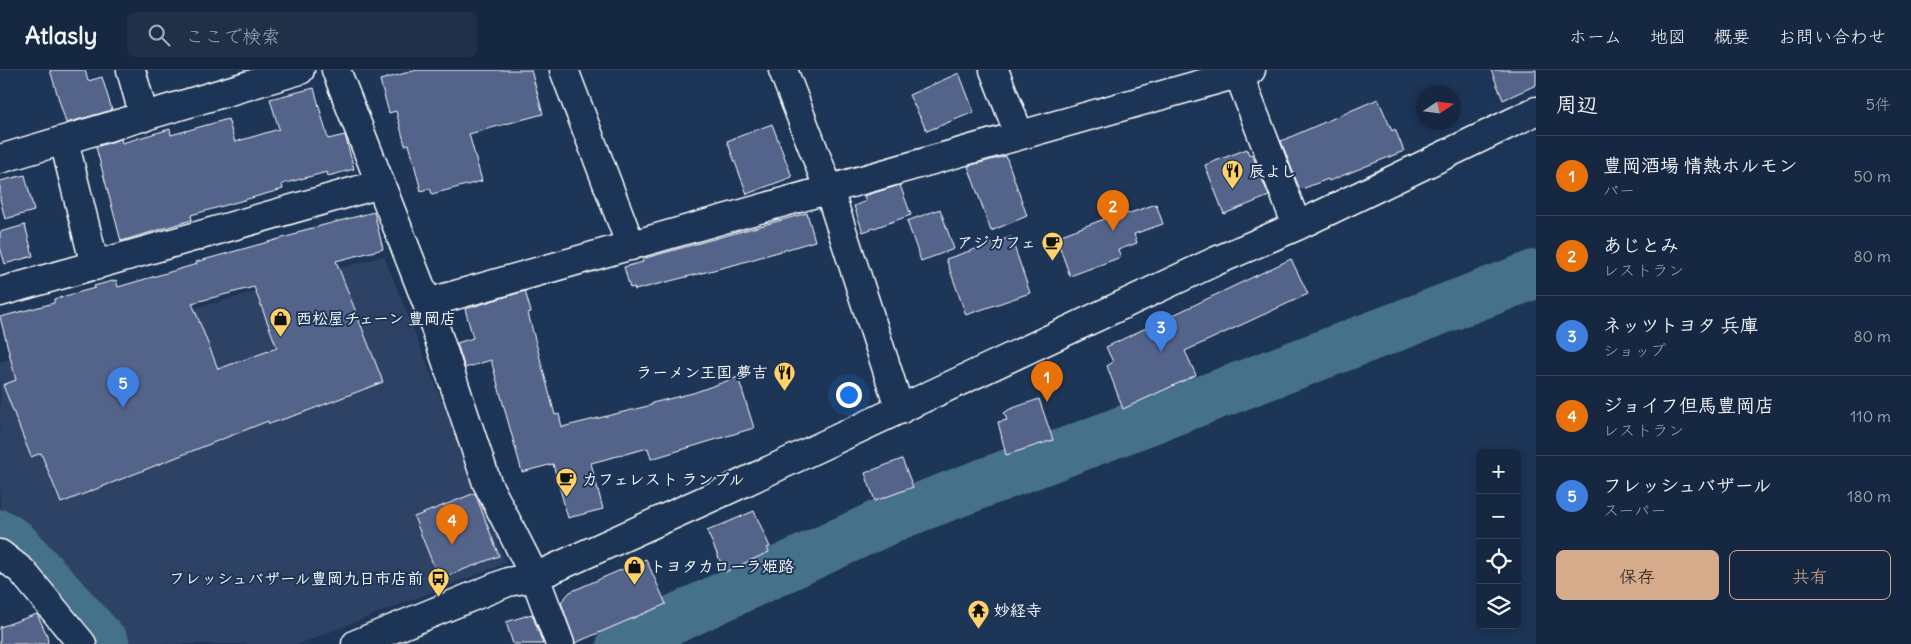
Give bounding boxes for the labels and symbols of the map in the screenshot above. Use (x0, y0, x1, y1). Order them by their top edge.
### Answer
north arrow (1416, 85, 1461, 130)
restaurant icon: 辰よし (1221, 159, 1245, 190)
place label: 辰よし (1249, 161, 1297, 181)
pin: 2 (1097, 190, 1129, 231)
cafe icon: アジカフェ (1040, 230, 1064, 261)
place label: アジカフェ (957, 232, 1036, 252)
shop icon: 西松屋チェーン 豊岡店 (268, 306, 292, 337)
place label: 西松屋チェーン 豊岡店 (296, 308, 456, 328)
pin: 3 (1145, 311, 1177, 352)
restaurant icon: ラーメン王国 夢吉 (772, 360, 796, 391)
pin: 1 (1031, 361, 1063, 402)
place label: ラーメン王国 夢吉 (636, 362, 768, 382)
pin: 5 (107, 367, 139, 408)
your location (836, 382, 862, 408)
cafe icon: カフェレスト ランブル (554, 467, 578, 498)
place label: カフェレスト ランブル (582, 469, 745, 489)
pin: 4 (436, 504, 468, 545)
shop icon: トヨタカローラ姫路 (622, 554, 646, 585)
place label: トヨタカローラ姫路 (650, 556, 794, 576)
bus stop icon: フレッシュバザール豊岡九日市店前 (427, 566, 451, 597)
place label: フレッシュバザール豊岡九日市店前 (169, 568, 423, 588)
temple icon: 妙経寺 (966, 598, 990, 629)
place label: 妙経寺 (994, 600, 1042, 620)

